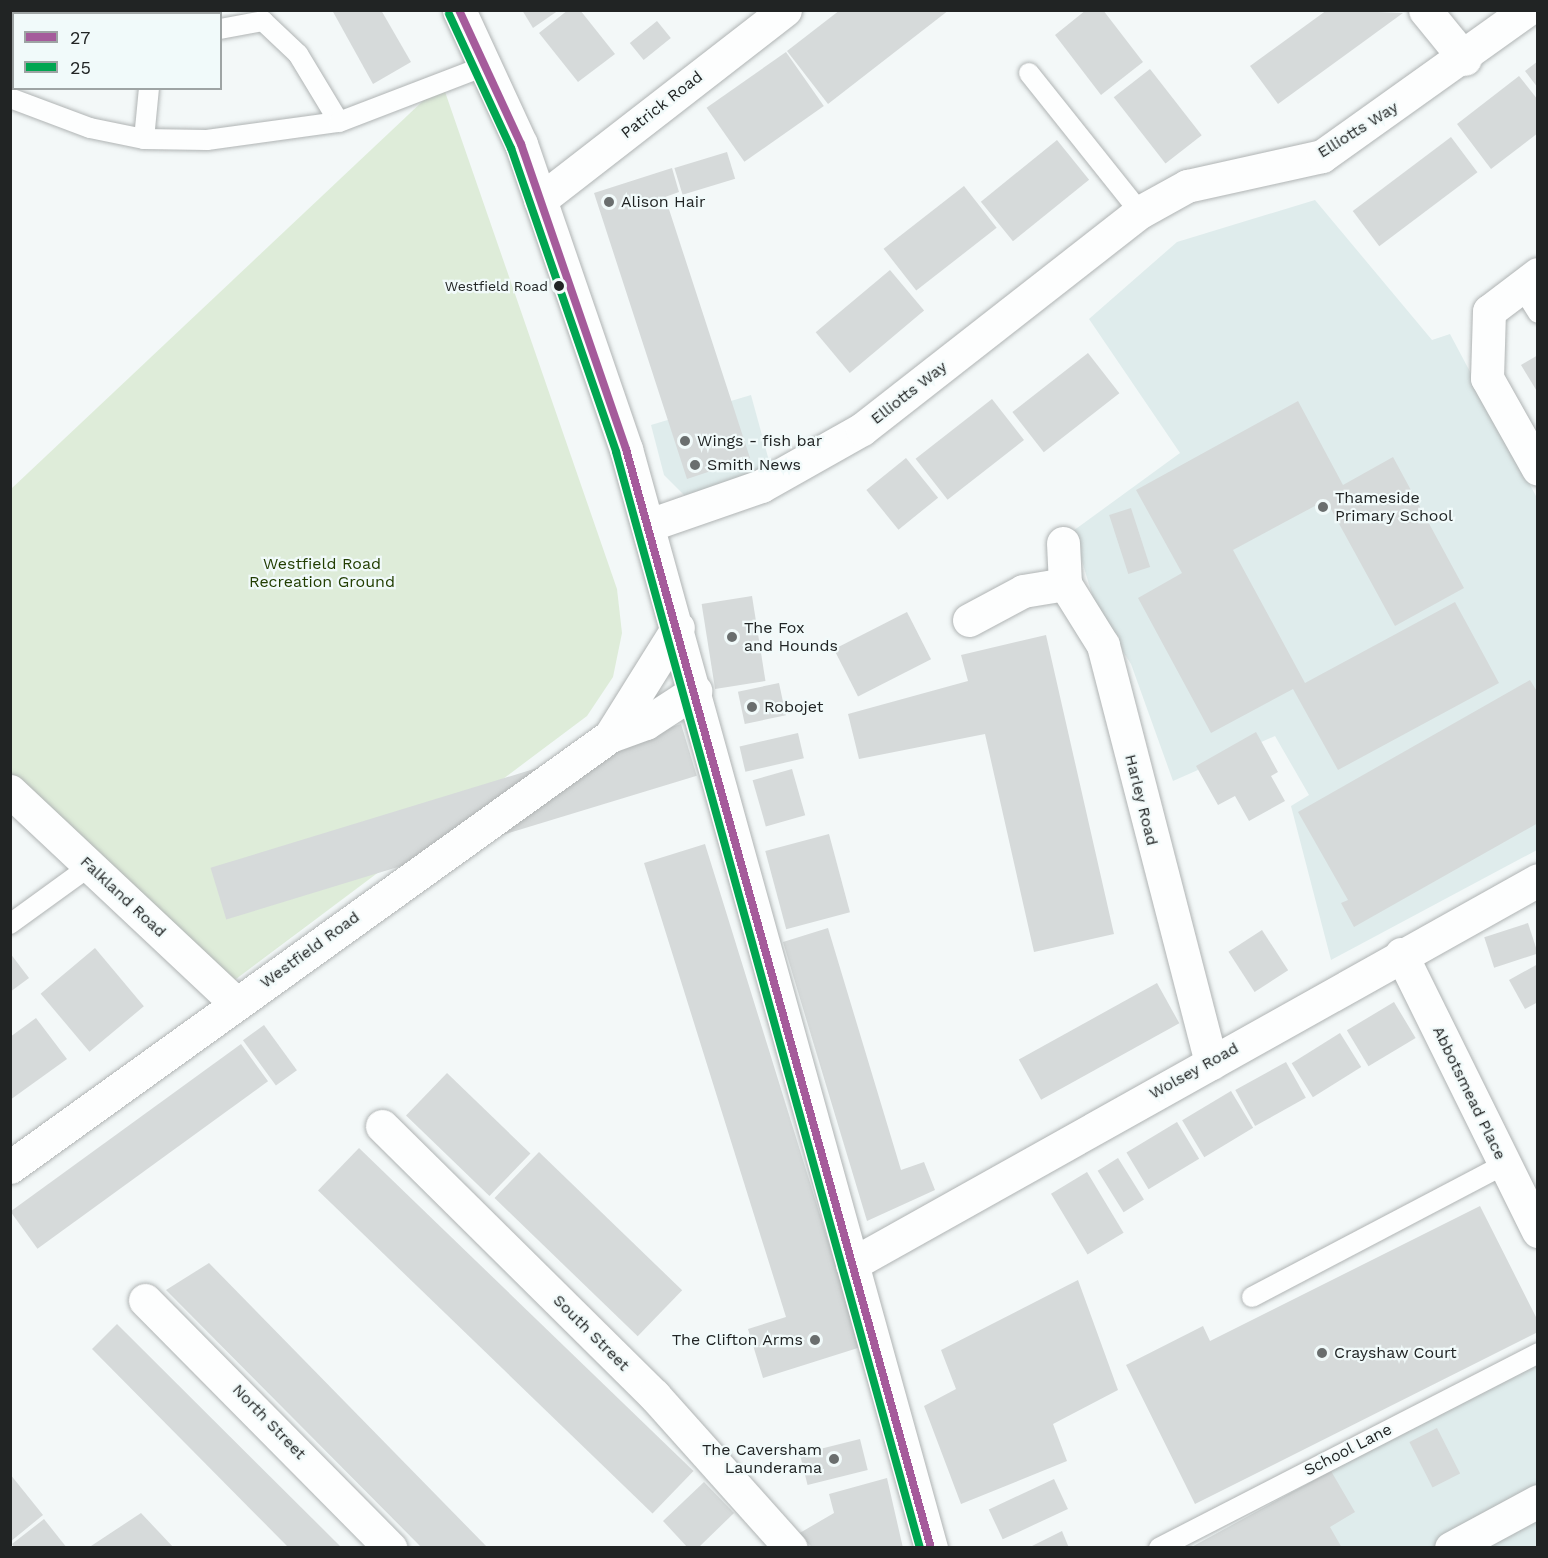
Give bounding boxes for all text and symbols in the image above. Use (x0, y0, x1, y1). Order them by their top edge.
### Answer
legend (12, 12, 222, 90)
text: 27 (70, 27, 90, 48)
text: 25 (70, 57, 91, 78)
street label: Patrick Road (617, 67, 707, 143)
street label: Elliotts Way (1314, 98, 1402, 162)
place label: Alison Hair (621, 192, 706, 212)
marker: Alison Hair (602, 195, 616, 209)
place label: Westfield Road (445, 278, 548, 294)
marker: Westfield Road (553, 280, 565, 292)
street label: Elliotts Way (867, 357, 951, 429)
place label: Wings - fish bar (697, 431, 823, 451)
marker: Wings - fish bar (678, 434, 692, 448)
place label: Smith News (707, 455, 801, 475)
marker: Smith News (688, 458, 702, 472)
place label: Thameside Primary School (1335, 488, 1453, 526)
marker: Thameside Primary School (1316, 500, 1330, 514)
park label: Westfield Road Recreation Ground (249, 554, 395, 592)
place label: The Fox and Hounds (744, 618, 838, 656)
marker: The Fox and Hounds (725, 630, 739, 644)
place label: Robojet (764, 697, 824, 717)
marker: Robojet (745, 700, 759, 714)
street label: Harley Road (1120, 752, 1162, 848)
street label: Falkland Road (76, 852, 170, 942)
street label: Westfield Road (257, 908, 363, 992)
street label: Abbotsmead Place (1428, 1023, 1510, 1163)
street label: Wolsey Road (1146, 1039, 1242, 1103)
street label: South Street (549, 1291, 633, 1375)
place label: The Clifton Arms (671, 1330, 803, 1350)
marker: The Clifton Arms (808, 1333, 822, 1347)
place label: Crayshaw Court (1334, 1343, 1457, 1363)
marker: Crayshaw Court (1315, 1346, 1329, 1360)
street label: North Street (228, 1380, 310, 1464)
street label: School Lane (1301, 1420, 1395, 1480)
place label: The Caversham Launderama (702, 1440, 822, 1478)
marker: The Caversham Launderama (827, 1452, 841, 1466)

